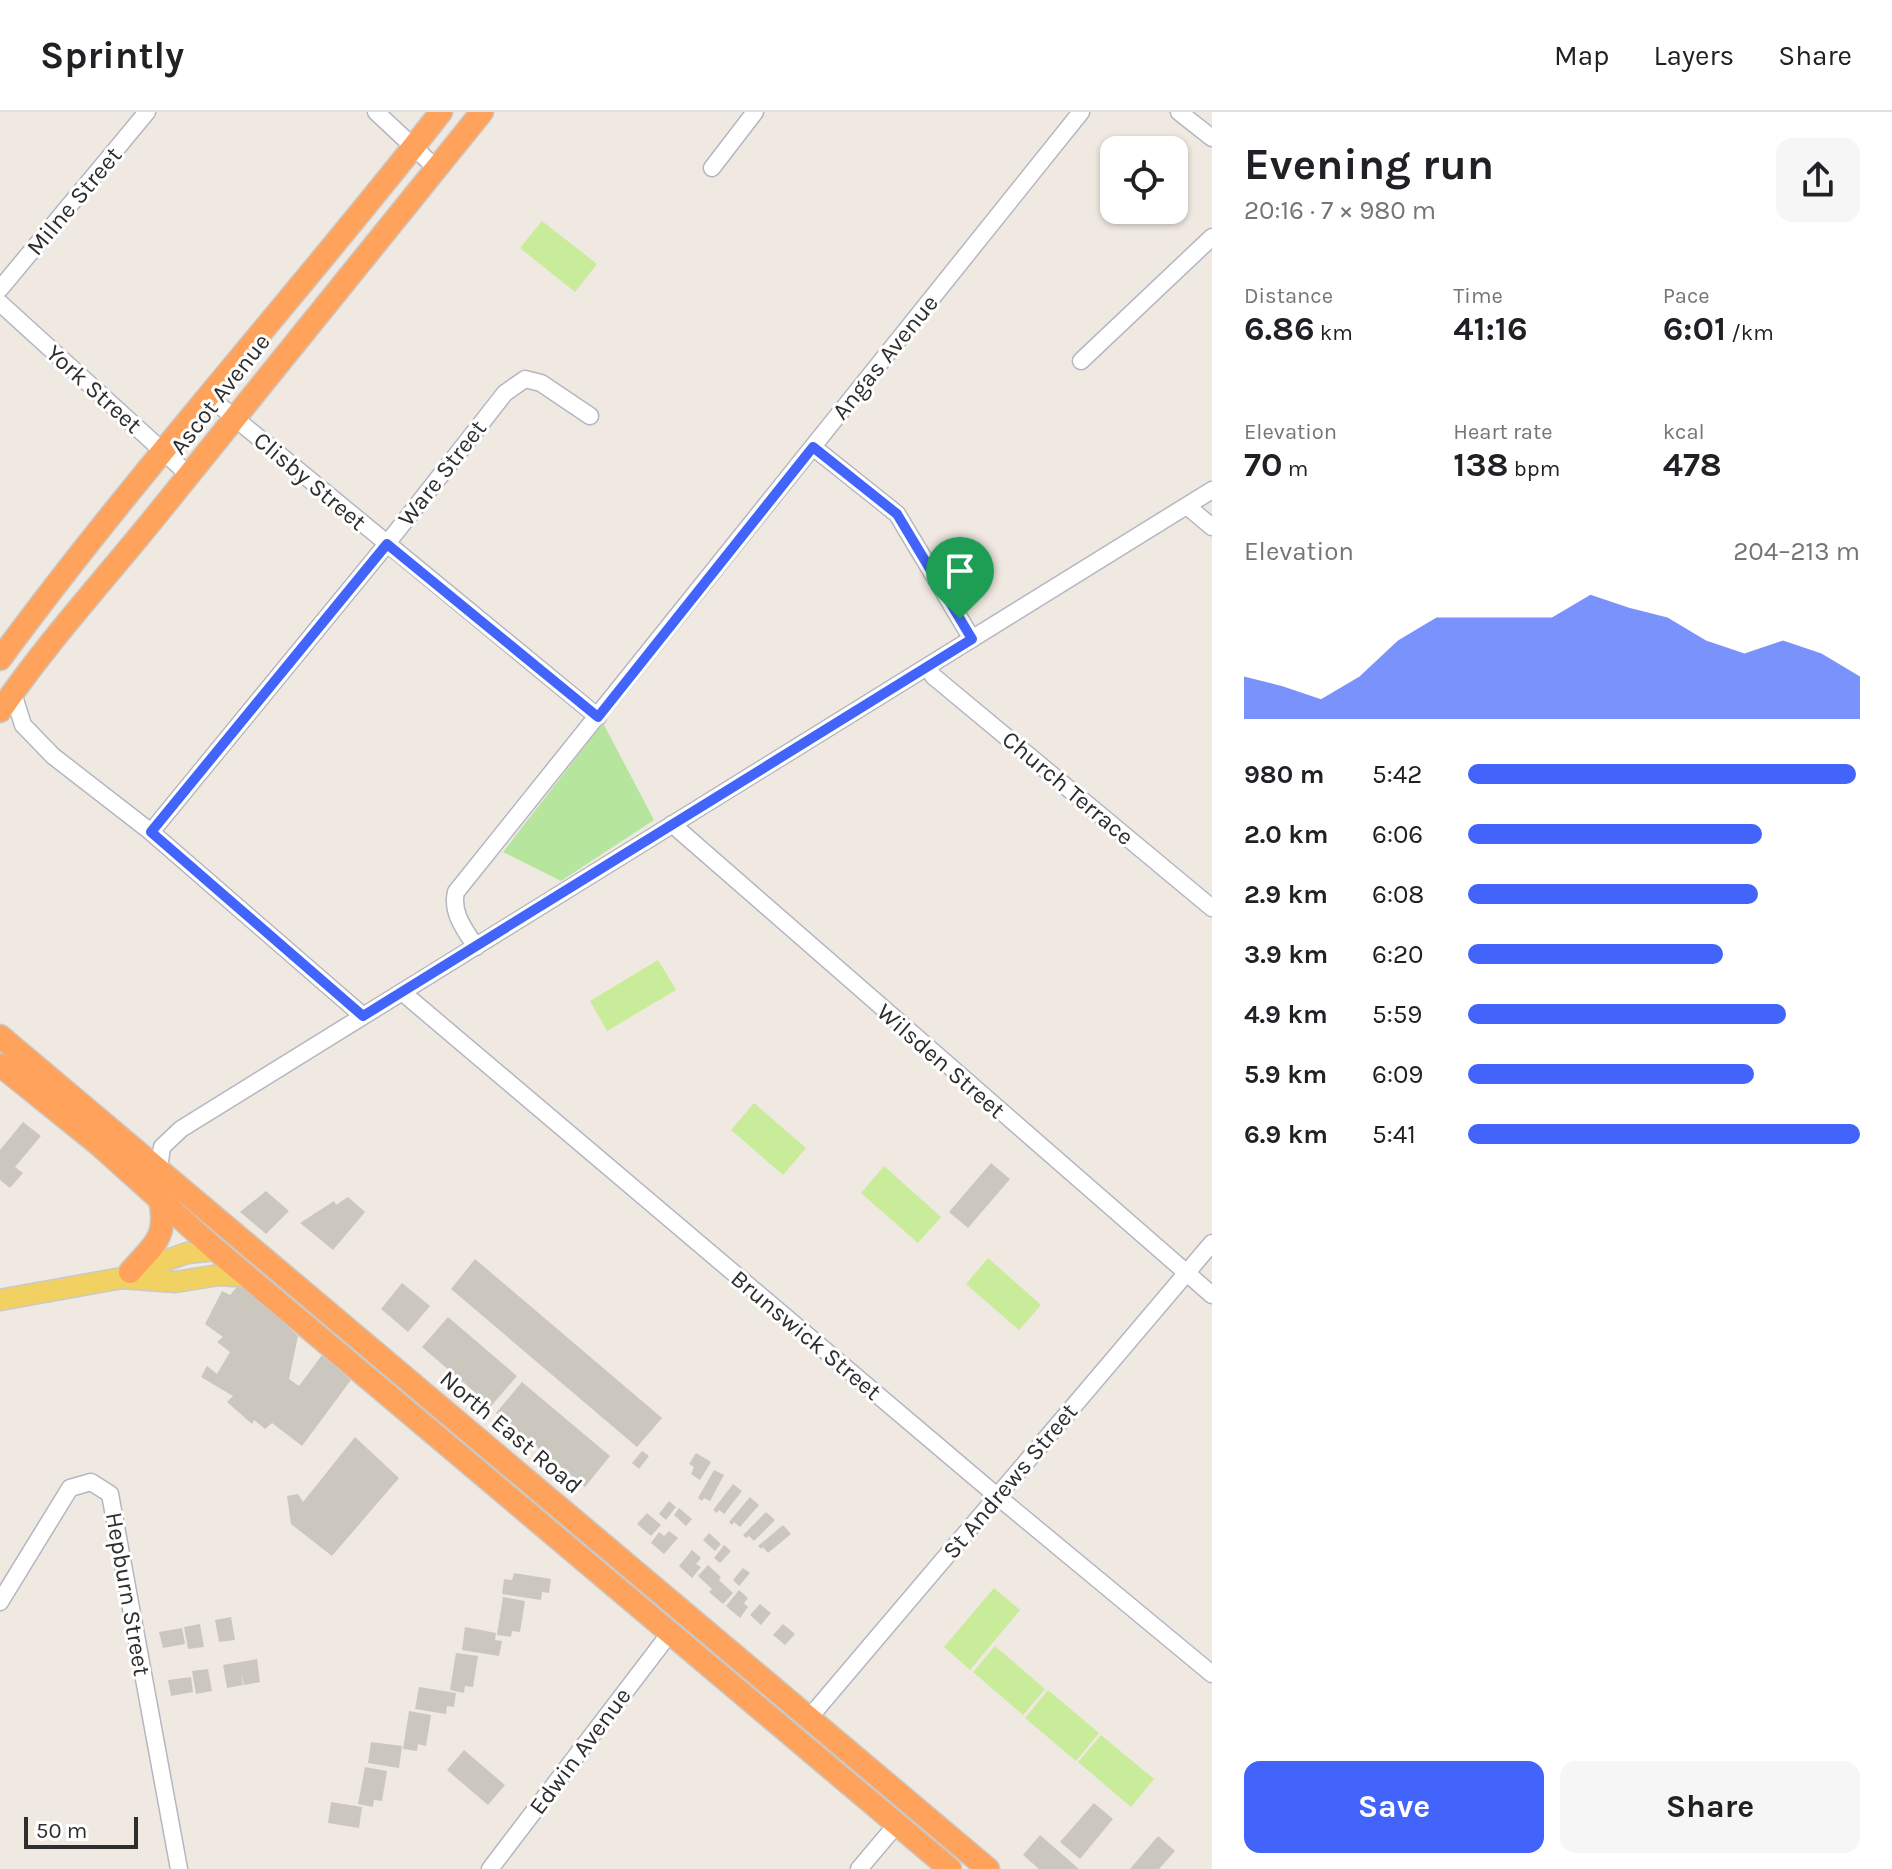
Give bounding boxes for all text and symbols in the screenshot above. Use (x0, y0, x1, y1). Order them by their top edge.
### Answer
text: Sprintly (40, 33, 184, 78)
text: Map (1554, 39, 1609, 72)
text: Layers (1653, 39, 1734, 72)
text: Share (1778, 39, 1852, 72)
map controls (1100, 136, 1188, 224)
button: locate (1100, 136, 1188, 224)
button: share (1776, 138, 1860, 222)
text: Evening run (1244, 139, 1494, 190)
street label: Milne Street (21, 141, 127, 261)
text: 20:16 · 7 × 980 m (1244, 195, 1436, 226)
text: Distance (1244, 283, 1333, 309)
text: Time (1453, 283, 1503, 309)
text: Pace (1663, 283, 1710, 309)
street label: Angas Avenue (826, 289, 944, 425)
text: 6.86 (1244, 309, 1315, 349)
text: 41:16 (1453, 309, 1528, 349)
text: 6:01 (1663, 309, 1726, 349)
text: km (1315, 320, 1353, 346)
text: /km (1726, 320, 1774, 346)
street label: Ascot Avenue (164, 328, 276, 460)
street label: York Street (41, 339, 147, 439)
street label: Ware Street (392, 415, 492, 531)
text: Elevation (1244, 419, 1337, 445)
text: Heart rate (1453, 419, 1553, 445)
text: kcal (1663, 419, 1705, 445)
street label: Clisby Street (248, 426, 372, 536)
text: 70 (1244, 445, 1282, 485)
text: 138 (1453, 445, 1509, 485)
text: 478 (1663, 445, 1722, 485)
text: m (1282, 456, 1308, 482)
text: bpm (1509, 456, 1560, 482)
text: Elevation (1244, 536, 1354, 567)
text: 204–213 m (1733, 536, 1860, 567)
pin (926, 537, 994, 619)
icon: arrive (938, 549, 982, 593)
street label: Church Terrace (997, 725, 1139, 851)
text: 980 m (1244, 759, 1324, 790)
text: 5:42 (1372, 759, 1422, 790)
text: 2.0 km (1244, 819, 1328, 850)
text: 6:06 (1372, 819, 1423, 850)
text: 2.9 km (1244, 879, 1328, 910)
text: 6:08 (1372, 879, 1424, 910)
text: 3.9 km (1244, 939, 1328, 970)
text: 6:20 (1372, 939, 1423, 970)
street label: Wilsden Street (871, 998, 1011, 1124)
text: 4.9 km (1244, 999, 1328, 1030)
text: 5:59 (1372, 999, 1422, 1030)
text: 5.9 km (1244, 1059, 1327, 1090)
text: 6:09 (1372, 1059, 1423, 1090)
text: 6.9 km (1244, 1119, 1328, 1150)
text: 5:41 (1372, 1119, 1416, 1150)
street label: Brunswick Street (725, 1264, 887, 1406)
street label: North East Road (434, 1364, 588, 1500)
street label: St Andrews Street (937, 1398, 1083, 1564)
street label: Hepburn Street (100, 1510, 156, 1678)
street label: Edwin Avenue (523, 1682, 637, 1820)
button: Save (1244, 1761, 1544, 1853)
button: Share (1560, 1761, 1860, 1853)
scale bar (24, 1813, 138, 1849)
text: 50 m (36, 1818, 87, 1844)

